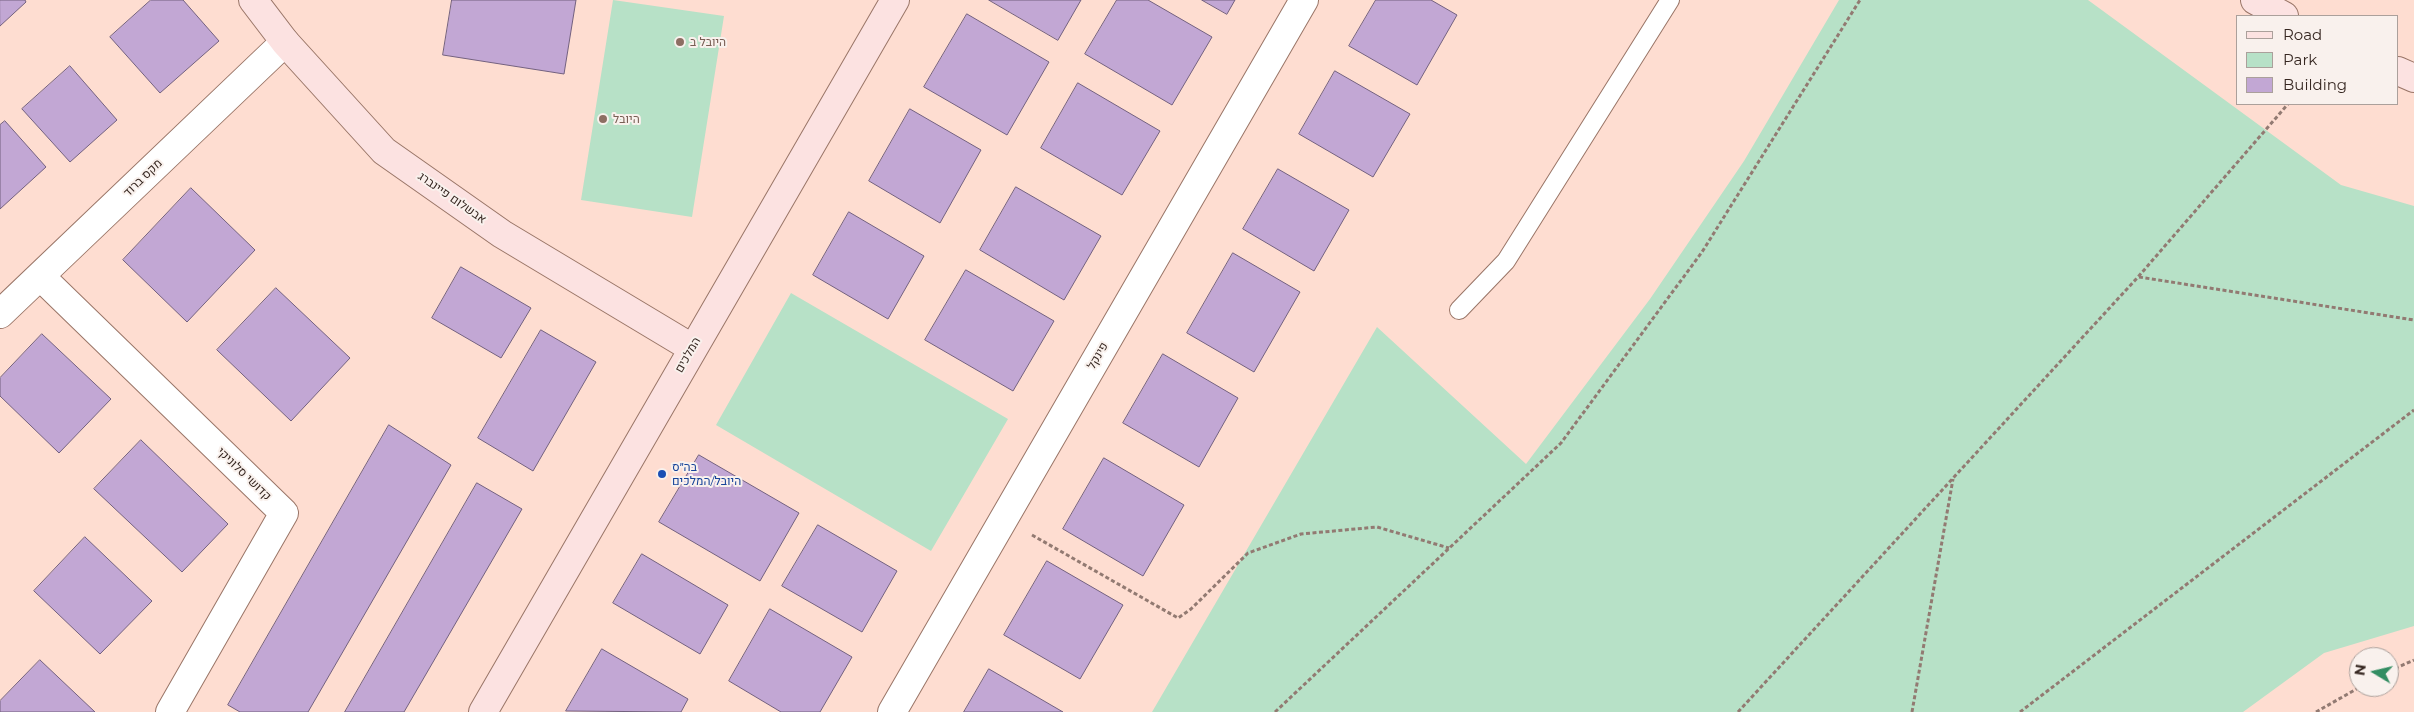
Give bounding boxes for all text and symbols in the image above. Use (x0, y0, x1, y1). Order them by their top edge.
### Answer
legend (2236, 15, 2399, 105)
text: Road (2283, 25, 2322, 44)
place label: היובל ב (690, 35, 726, 49)
marker: היובל ב (674, 36, 686, 48)
text: Park (2283, 50, 2317, 69)
text: Building (2283, 75, 2347, 94)
place label: היובל (613, 112, 640, 126)
marker: היובל (597, 113, 609, 125)
street label: מקס ברוד (121, 156, 165, 200)
street label: אבשלום פיינברג (415, 169, 489, 227)
street label: המלכים (672, 335, 704, 375)
street label: פינקל (1084, 340, 1112, 372)
street label: קדושי סלוניקי (214, 445, 274, 503)
place label: בה״ס היובל/המלכים (672, 460, 741, 488)
marker: בה״ס היובל/המלכים (656, 468, 668, 480)
north arrow (2349, 647, 2399, 697)
text: N (2350, 663, 2370, 677)

